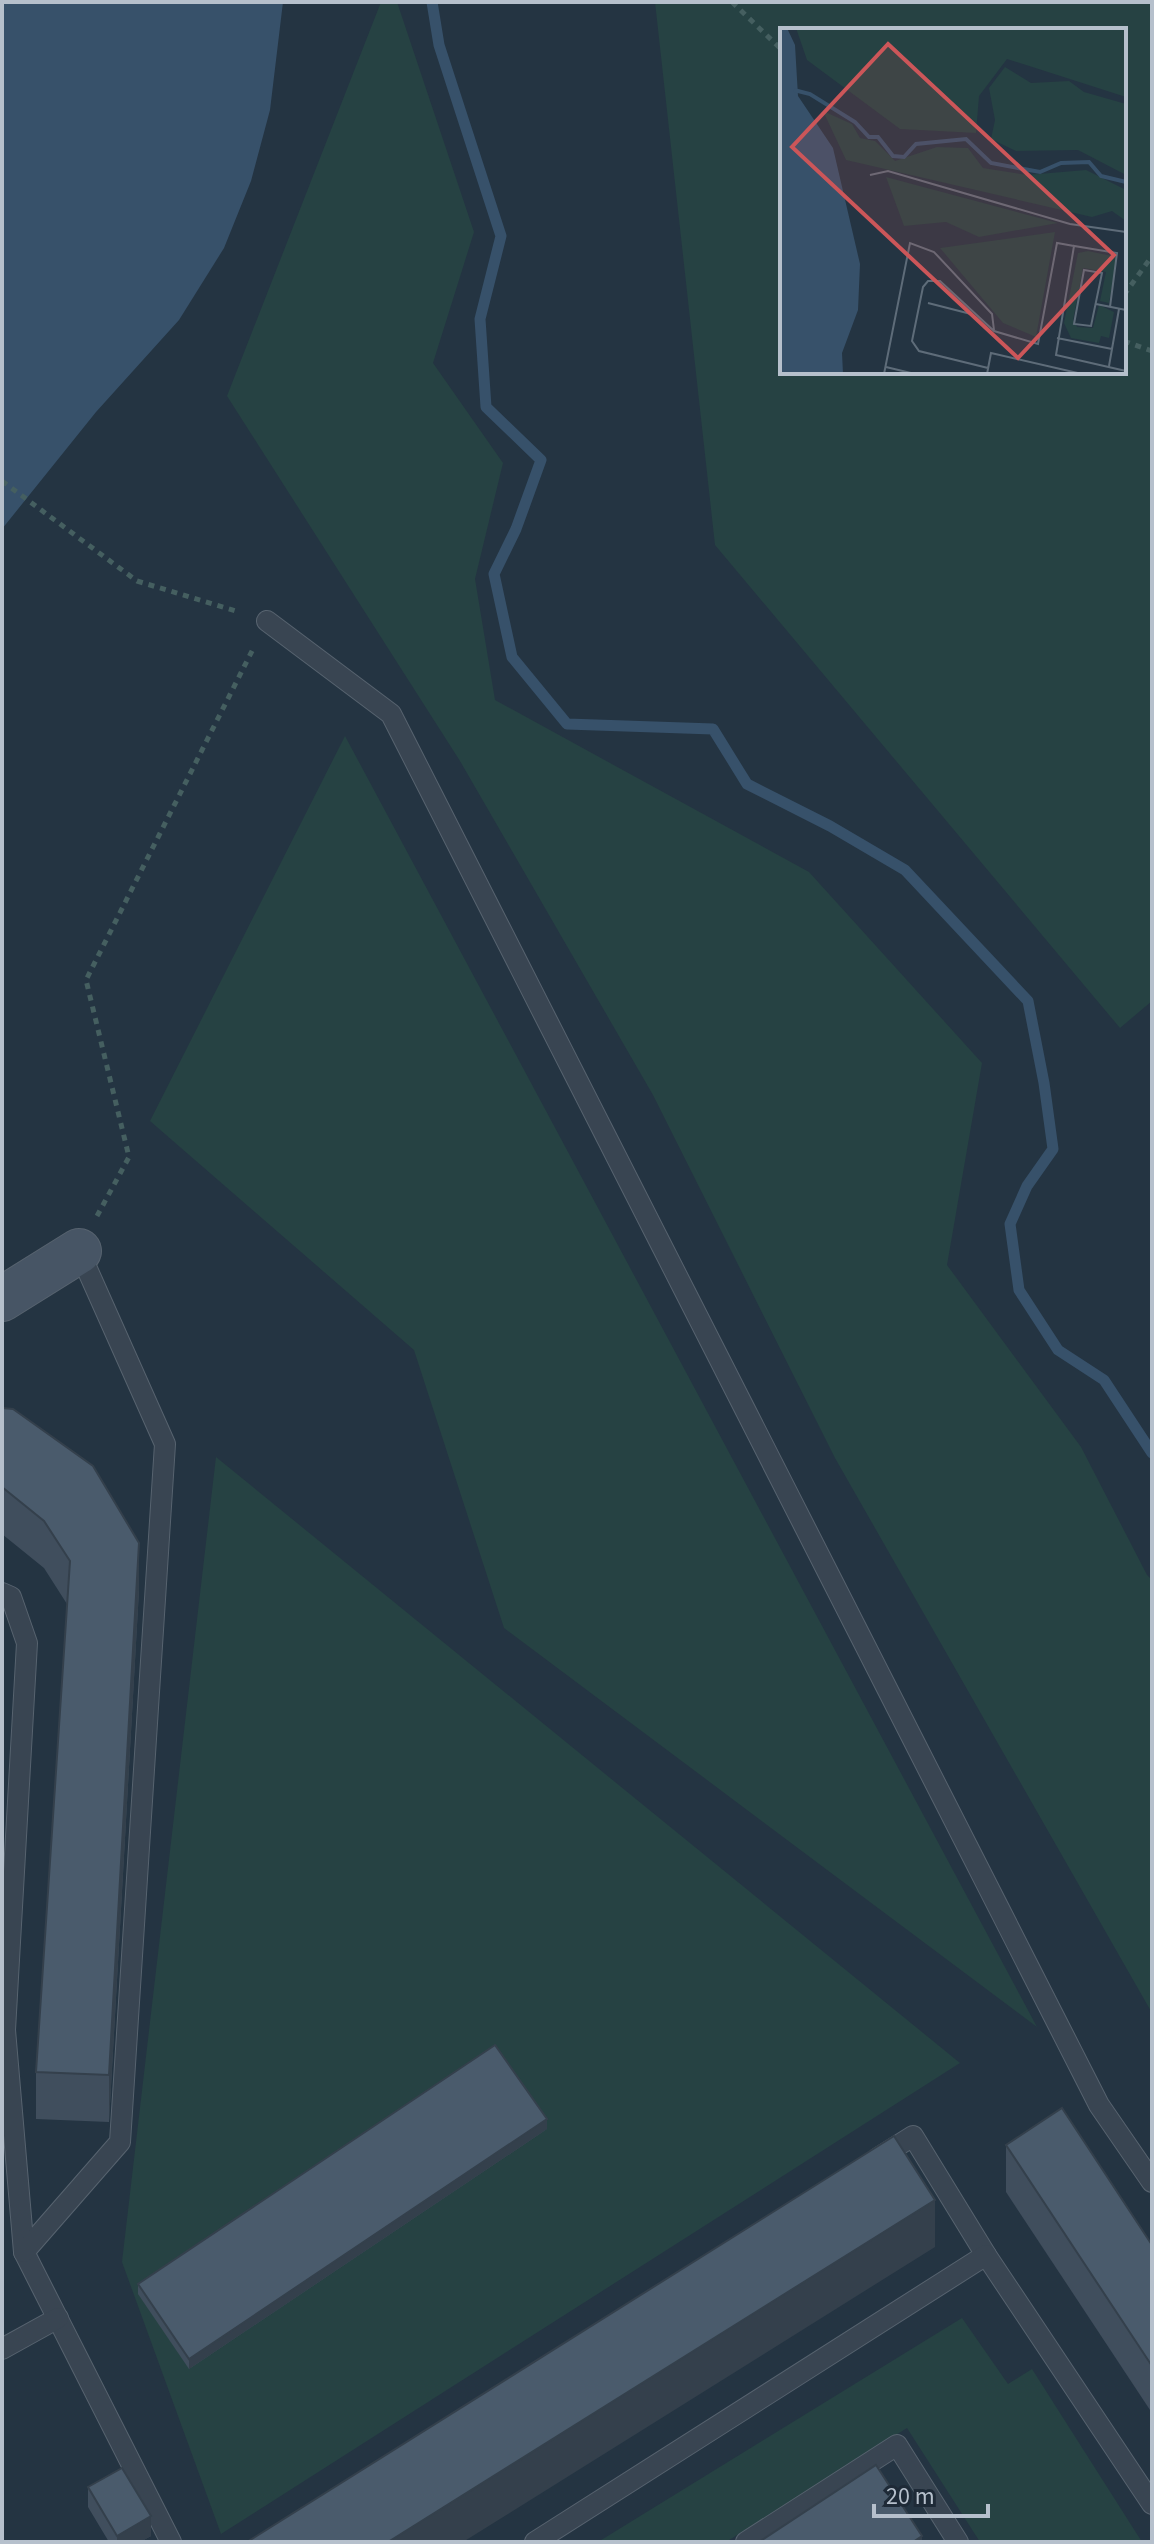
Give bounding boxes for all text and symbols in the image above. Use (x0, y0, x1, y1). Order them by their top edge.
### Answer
inset map (780, 28, 1126, 374)
scale bar (874, 2468, 988, 2518)
text: 20 m (886, 2479, 935, 2514)

